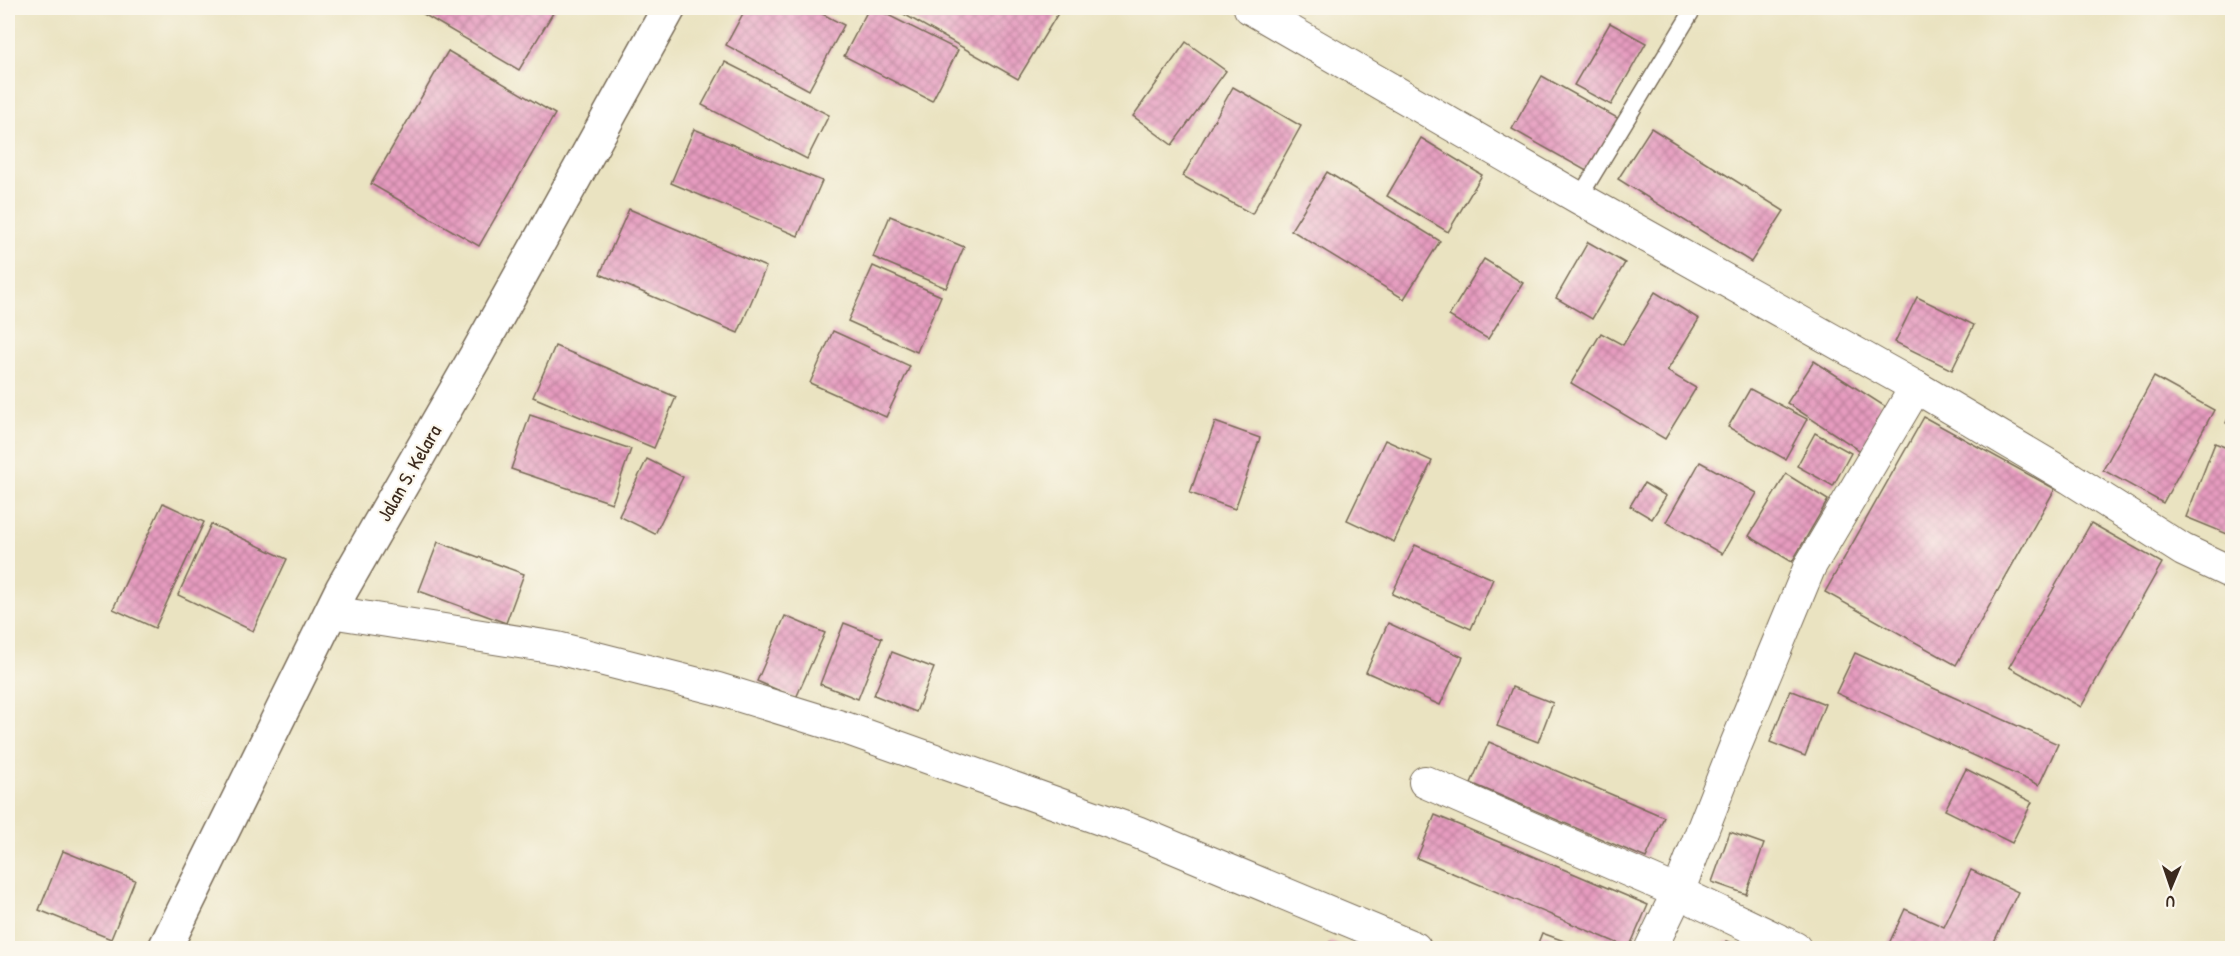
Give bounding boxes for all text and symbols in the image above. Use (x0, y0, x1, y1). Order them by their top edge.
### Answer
street label: Jalan S. Kelara (370, 419, 447, 526)
north arrow (2141, 857, 2201, 917)
text: U (2166, 891, 2175, 913)

